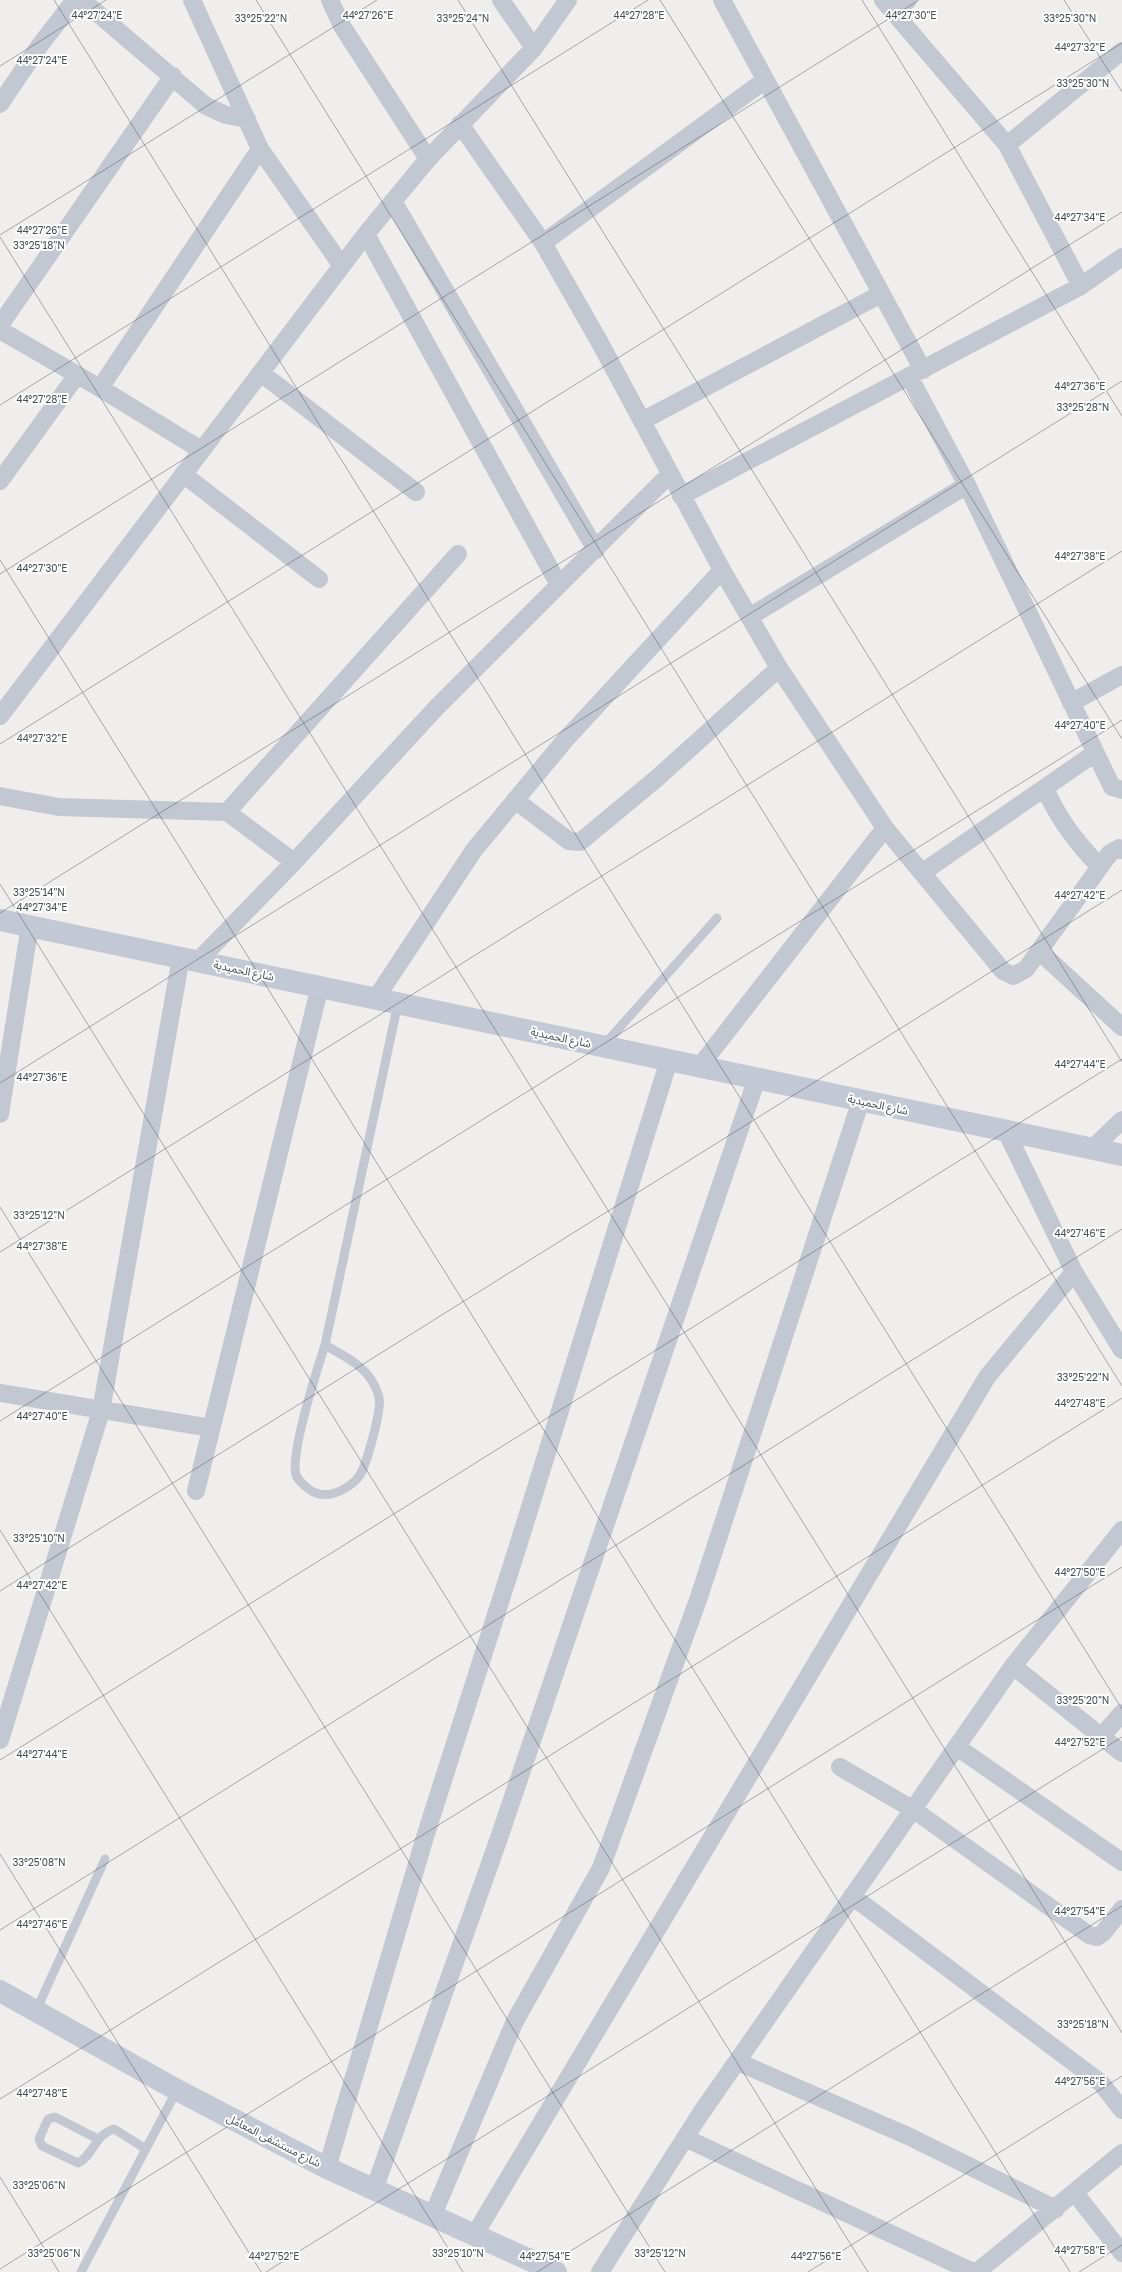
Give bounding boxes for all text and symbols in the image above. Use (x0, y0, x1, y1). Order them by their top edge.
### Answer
text: 44°27'24"E (72, 9, 122, 21)
text: 44°27'26"E (343, 9, 393, 21)
text: 44°27'28"E (614, 9, 664, 21)
text: 44°27'30"E (886, 9, 936, 21)
text: 33°25'22"N (235, 12, 287, 24)
text: 33°25'24"N (437, 12, 489, 24)
text: 33°25'30"N (1044, 12, 1096, 24)
text: 44°27'32"E (1055, 41, 1105, 53)
text: 44°27'24"E (17, 54, 67, 66)
text: 33°25'30"N (1057, 77, 1109, 89)
text: 44°27'34"E (1055, 211, 1105, 223)
text: 44°27'26"E (17, 224, 67, 236)
text: 33°25'18"N (13, 239, 65, 251)
text: 44°27'36"E (1055, 380, 1105, 392)
text: 44°27'28"E (17, 393, 67, 405)
text: 33°25'28"N (1057, 401, 1109, 413)
text: 44°27'38"E (1055, 550, 1105, 562)
text: 44°27'30"E (17, 562, 67, 574)
text: 44°27'40"E (1054, 719, 1106, 731)
text: 44°27'32"E (17, 732, 67, 744)
text: 33°25'14"N (13, 886, 65, 898)
text: 44°27'42"E (1055, 889, 1105, 901)
text: 44°27'34"E (17, 901, 67, 913)
street label: شارع الحميدية (212, 957, 276, 985)
street label: شارع الحميدية (529, 1024, 593, 1052)
text: 44°27'44"E (1054, 1058, 1106, 1070)
text: 44°27'36"E (17, 1071, 67, 1083)
street label: شارع الحميدية (846, 1091, 910, 1119)
text: 33°25'12"N (13, 1209, 65, 1221)
text: 44°27'46"E (1054, 1227, 1106, 1239)
text: 44°27'38"E (17, 1240, 67, 1252)
text: 33°25'22"N (1057, 1371, 1109, 1383)
text: 44°27'48"E (1054, 1397, 1106, 1409)
text: 44°27'40"E (16, 1410, 68, 1422)
text: 33°25'10"N (13, 1532, 65, 1544)
text: 44°27'50"E (1055, 1566, 1105, 1578)
text: 44°27'42"E (17, 1579, 67, 1591)
text: 33°25'20"N (1057, 1694, 1109, 1706)
text: 44°27'52"E (1055, 1736, 1105, 1748)
text: 44°27'44"E (16, 1748, 68, 1760)
text: 33°25'08"N (12, 1856, 66, 1868)
text: 44°27'54"E (1055, 1905, 1105, 1917)
text: 44°27'46"E (16, 1918, 68, 1930)
text: 33°25'18"N (1057, 2018, 1109, 2030)
text: 44°27'56"E (1055, 2075, 1105, 2087)
text: 44°27'48"E (16, 2087, 68, 2099)
street label: شارع مستشفى المعامل (224, 2111, 323, 2171)
text: 33°25'06"N (12, 2179, 66, 2191)
text: 44°27'58"E (1055, 2244, 1105, 2256)
text: 33°25'06"N (27, 2247, 81, 2259)
text: 33°25'10"N (432, 2247, 484, 2259)
text: 33°25'12"N (634, 2247, 686, 2259)
text: 44°27'52"E (249, 2250, 299, 2262)
text: 44°27'54"E (520, 2250, 570, 2262)
text: 44°27'56"E (791, 2250, 841, 2262)

